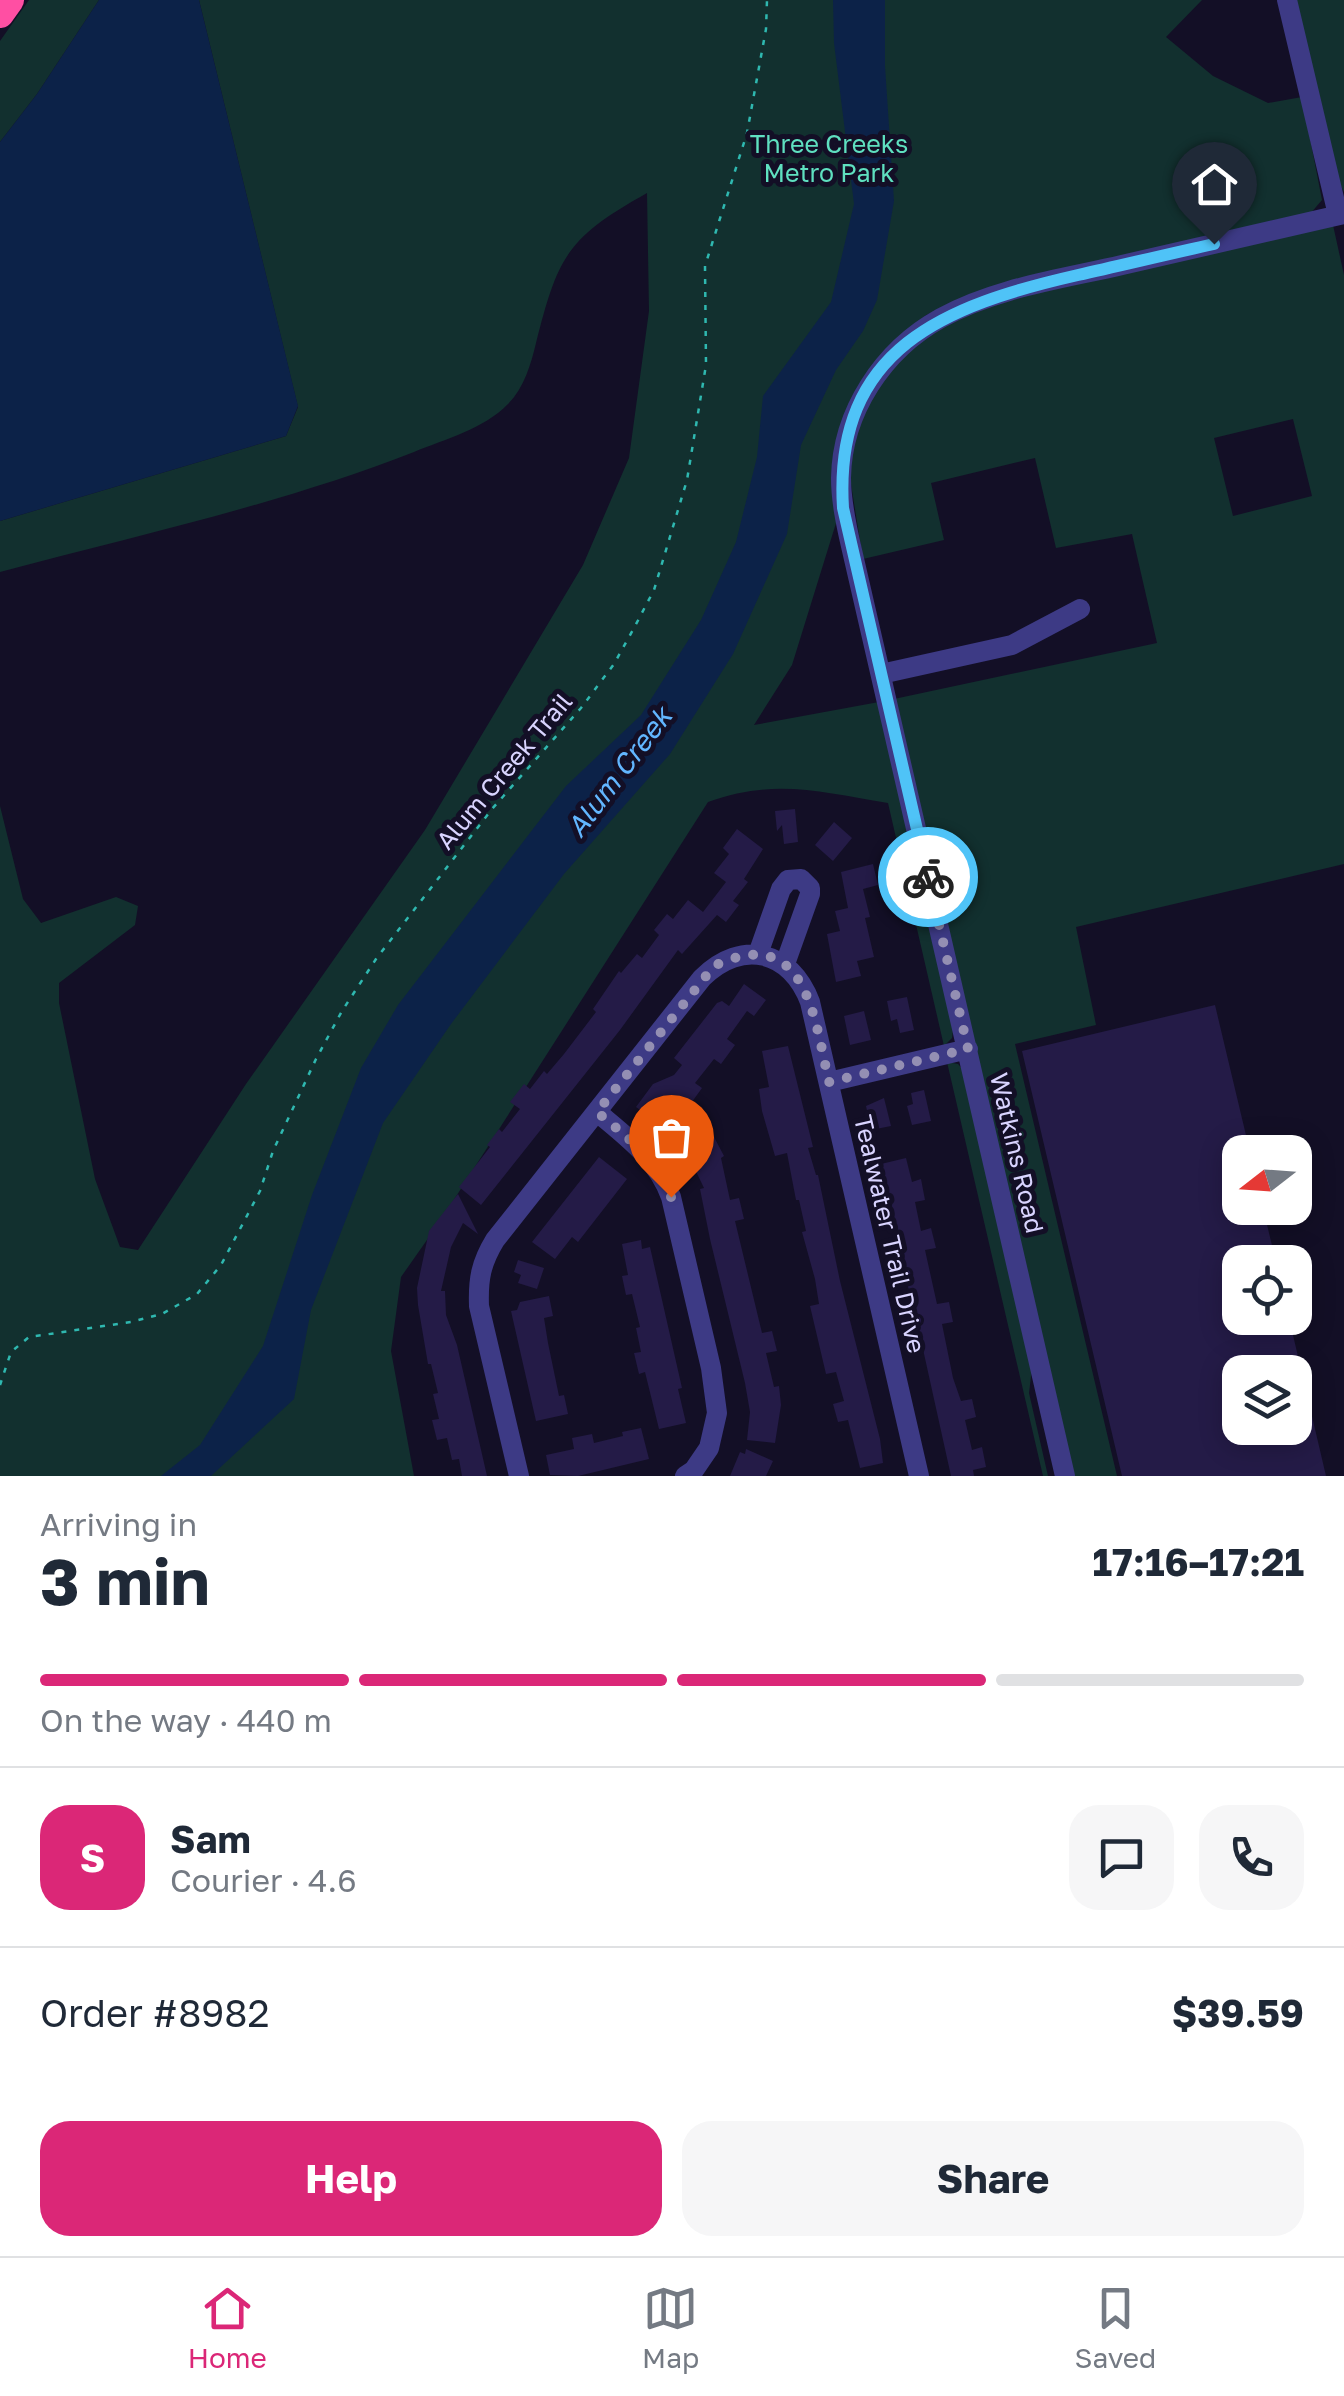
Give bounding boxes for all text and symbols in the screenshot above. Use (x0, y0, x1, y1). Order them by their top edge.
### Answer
park label: Three Creeks Metro Park (750, 128, 908, 188)
pin (1172, 142, 1257, 245)
icon: home (1187, 157, 1242, 212)
street label: Alum Creek Trail (429, 686, 578, 855)
water label: Alum Creek (559, 698, 680, 843)
courier (878, 827, 978, 927)
icon: bike (901, 850, 956, 905)
street label: Watkins Road (984, 1070, 1051, 1236)
pin (629, 1095, 714, 1198)
icon: bag (644, 1110, 699, 1165)
street label: Tealwater Trail Drive (848, 1112, 933, 1356)
north arrow (1222, 1135, 1312, 1225)
map controls (1222, 1135, 1312, 1445)
button: locate (1222, 1245, 1312, 1335)
button: layers (1222, 1355, 1312, 1445)
text: Arriving in (40, 1505, 197, 1543)
text: 17:16–17:21 (1093, 1539, 1304, 1584)
text: 3 min (40, 1541, 210, 1619)
text: On the way · 440 m (40, 1701, 332, 1739)
button: chat (1069, 1805, 1174, 1910)
button: phone (1199, 1805, 1304, 1910)
text: Sam (170, 1816, 251, 1861)
text: S (80, 1835, 105, 1880)
text: Courier · 4.6 (170, 1861, 357, 1899)
text: Order #8982 (40, 1990, 270, 2035)
text: $39.59 (1172, 1990, 1304, 2035)
button: Help (40, 2121, 662, 2236)
button: Share (682, 2121, 1304, 2236)
tab: Home (188, 2281, 267, 2374)
tab: Map (642, 2281, 699, 2374)
tab: Saved (1075, 2281, 1156, 2374)

